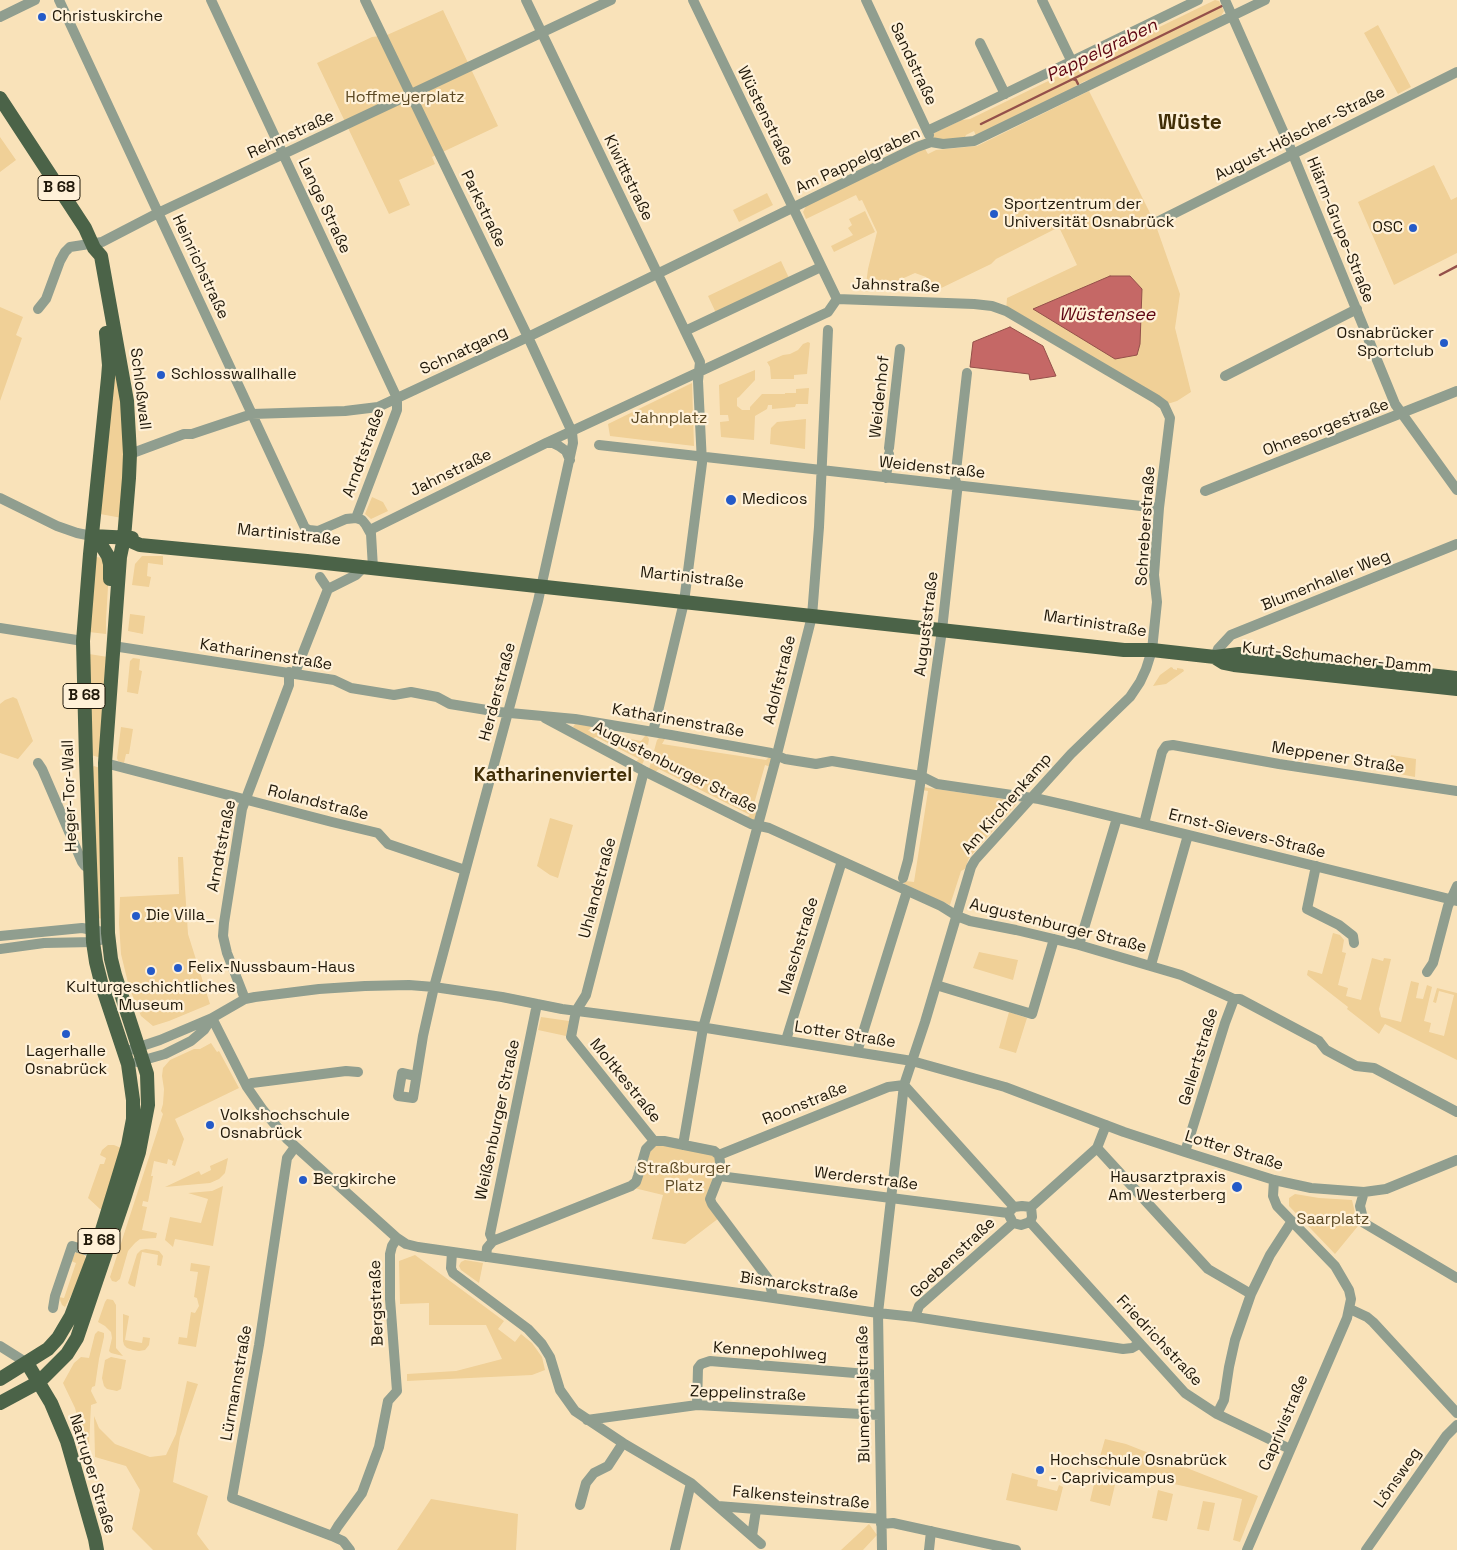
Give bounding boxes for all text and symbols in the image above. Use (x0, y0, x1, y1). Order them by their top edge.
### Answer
place label: Christuskirche (52, 7, 163, 27)
marker: Christuskirche (36, 11, 48, 23)
water label: Pappelgraben (1043, 15, 1161, 87)
street label: Sandstraße (885, 20, 941, 108)
street label: Wüstenstraße (733, 63, 797, 169)
street label: August-Hölscher-Straße (1212, 83, 1388, 185)
park label: Hoffmeyerplatz (345, 88, 465, 108)
street label: Rehmstraße (245, 107, 337, 163)
district label: Wüste (1158, 110, 1222, 136)
street label: Am Pappelgraben (793, 124, 923, 198)
street label: Kiwittstraße (599, 132, 657, 224)
street label: Hiärm-Grupe-Straße (1302, 154, 1378, 306)
street label: Lange Straße (293, 155, 355, 257)
street label: Parkstraße (456, 167, 510, 251)
road number: B 68 (38, 176, 80, 200)
place label: Sportzentrum der Universität Osnabrück (1004, 195, 1174, 233)
marker: Sportzentrum der Universität Osnabrück (988, 208, 1000, 220)
street label: Heinrichstraße (167, 212, 233, 322)
place label: OSC (1372, 218, 1403, 238)
marker: OSC (1407, 222, 1419, 234)
street label: Jahnstraße (852, 275, 940, 297)
water label: Wüstensee (1059, 304, 1155, 326)
street label: Schnatgang (417, 322, 511, 380)
place label: Osnabrücker Sportclub (1336, 324, 1434, 362)
marker: Osnabrücker Sportclub (1438, 337, 1450, 349)
street label: Schloßwall (125, 347, 155, 431)
street label: Weidenhof (866, 355, 894, 439)
place label: Schlosswallhalle (171, 365, 297, 385)
marker: Schlosswallhalle (155, 369, 167, 381)
street label: Ohnesorgestraße (1260, 395, 1392, 461)
street label: Arndtstraße (339, 406, 389, 500)
park label: Jahnplatz (631, 409, 707, 429)
street label: Jahnstraße (407, 445, 495, 501)
street label: Weidenstraße (878, 453, 986, 483)
street label: Schreberstraße (1132, 465, 1160, 587)
place label: Medicos (742, 490, 807, 510)
marker: Medicos (724, 493, 738, 507)
street label: Martinistraße (236, 520, 342, 550)
street label: Blumenhaller Weg (1259, 546, 1393, 616)
street label: Martinistraße (639, 563, 745, 593)
street label: Auguststraße (911, 570, 943, 678)
street label: Martinistraße (1042, 606, 1148, 642)
street label: Adolfstraße (760, 633, 800, 727)
street label: Katharinenstraße (198, 635, 334, 675)
street label: Kurt-Schumacher-Damm (1241, 638, 1433, 678)
street label: Herderstraße (476, 641, 520, 743)
road number: B 68 (63, 684, 105, 708)
street label: Katharinenstraße (610, 700, 746, 742)
street label: Augustenburger Straße (590, 718, 760, 818)
street label: Meppener Straße (1270, 738, 1406, 778)
street label: Heger-Tor-Wall (58, 739, 82, 853)
street label: Am Kirchenkamp (958, 750, 1056, 858)
district label: Katharinenviertel (474, 765, 632, 787)
street label: Rolandstraße (266, 781, 370, 825)
street label: Arndtstraße (204, 798, 240, 894)
street label: Ernst-Sievers-Straße (1166, 805, 1328, 863)
street label: Uhlandstraße (575, 835, 621, 941)
street label: Maschstraße (775, 895, 823, 997)
street label: Augustenburger Straße (967, 895, 1149, 957)
place label: Die Villa_ (146, 906, 215, 926)
marker: Die Villa_ (130, 910, 142, 922)
place label: Felix-Nussbaum-Haus (188, 958, 355, 978)
marker: Felix-Nussbaum-Haus (172, 962, 184, 974)
marker: Kulturgeschichtliches Museum (145, 965, 157, 977)
place label: Kulturgeschichtliches Museum (66, 978, 236, 1016)
street label: Gellertstraße (1175, 1006, 1223, 1108)
street label: Lotter Straße (793, 1018, 897, 1052)
marker: Lagerhalle Osnabrück (60, 1028, 72, 1040)
street label: Moltkestraße (585, 1035, 665, 1127)
street label: Weißenburger Straße (472, 1038, 524, 1202)
place label: Lagerhalle Osnabrück (25, 1042, 107, 1080)
street label: Roonstraße (760, 1078, 850, 1130)
place label: Volkshochschule Osnabrück (220, 1106, 350, 1144)
marker: Volkshochschule Osnabrück (204, 1119, 216, 1131)
street label: Lotter Straße (1182, 1127, 1286, 1175)
park label: Straßburger Platz (637, 1159, 731, 1197)
street label: Werderstraße (813, 1163, 919, 1195)
place label: Hausarztpraxis Am Westerberg (1108, 1168, 1226, 1206)
place label: Bergkirche (313, 1170, 396, 1190)
marker: Bergkirche (297, 1174, 309, 1186)
marker: Hausarztpraxis Am Westerberg (1230, 1180, 1244, 1194)
park label: Saarplatz (1297, 1210, 1369, 1230)
street label: Goebenstraße (906, 1214, 1000, 1302)
road number: B 68 (78, 1228, 120, 1254)
street label: Bergstraße (366, 1260, 388, 1346)
street label: Bismarckstraße (738, 1268, 860, 1304)
street label: Friedrichstraße (1112, 1291, 1206, 1391)
street label: Lürmannstraße (217, 1324, 257, 1442)
street label: Blumenthalstraße (853, 1325, 875, 1463)
street label: Kennepohlweg (712, 1338, 828, 1366)
street label: Caprivistraße (1255, 1372, 1313, 1474)
street label: Zeppelinstraße (690, 1382, 806, 1406)
street label: Natruper Straße (65, 1412, 119, 1536)
street label: Lönsweg (1370, 1444, 1426, 1512)
place label: Hochschule Osnabrück - Caprivicampus (1050, 1451, 1227, 1489)
marker: Hochschule Osnabrück - Caprivicampus (1034, 1464, 1046, 1476)
street label: Falkensteinstraße (732, 1482, 870, 1514)

